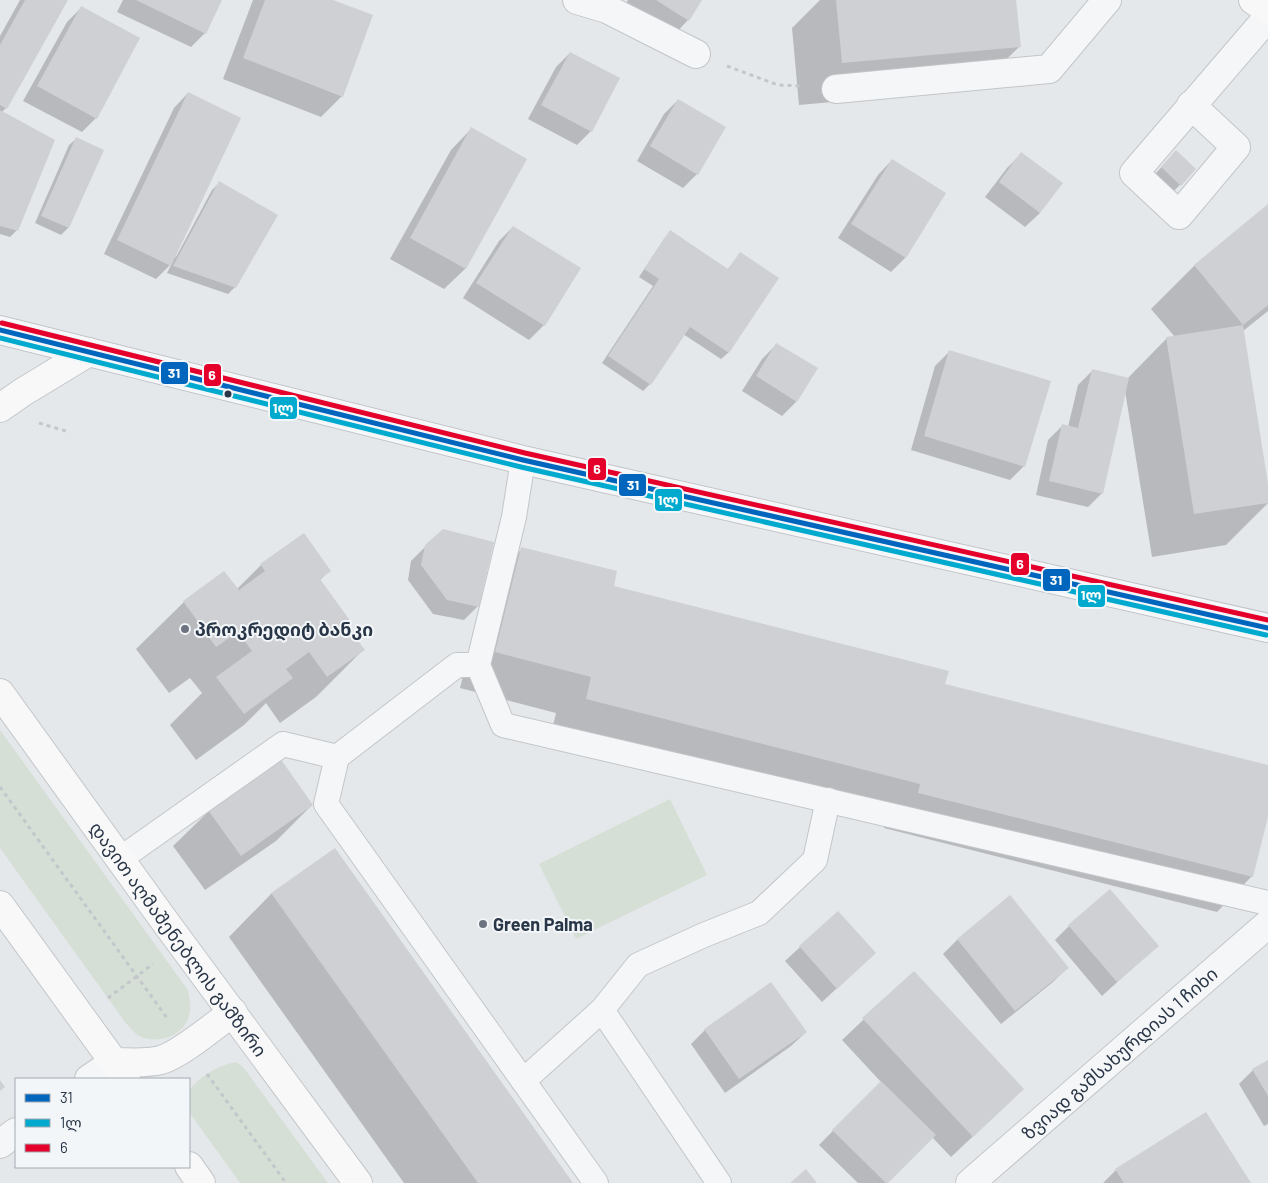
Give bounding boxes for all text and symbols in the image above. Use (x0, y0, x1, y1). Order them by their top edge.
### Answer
line badge: 31 (160, 361, 189, 385)
line badge: 6 (203, 363, 222, 387)
text: 31 (168, 364, 180, 381)
text: 6 (208, 366, 216, 383)
unlabelled marker (223, 389, 233, 399)
line badge: 1ლ (269, 396, 298, 420)
text: 1ლ (273, 399, 294, 417)
line badge: 6 (587, 457, 607, 481)
text: 6 (593, 460, 601, 477)
line badge: 31 (618, 473, 647, 497)
text: 31 (627, 476, 639, 493)
line badge: 1ლ (654, 488, 683, 512)
text: 1ლ (658, 491, 679, 509)
line badge: 6 (1010, 552, 1030, 576)
text: 6 (1016, 555, 1024, 572)
line badge: 31 (1042, 568, 1071, 592)
text: 31 (1050, 571, 1062, 588)
line badge: 1ლ (1077, 584, 1106, 608)
text: 1ლ (1081, 586, 1102, 604)
place label: პროკრედიტ ბანკი (195, 618, 373, 641)
marker: პროკრედიტ ბანკი (179, 623, 191, 635)
street label: დავით აღმაშენებლის გამზირი (85, 817, 272, 1061)
place label: Green Palma (493, 913, 593, 935)
marker: Green Palma (477, 918, 489, 930)
street label: ზვიად გამსახურდიას 1 ჩიხი (1017, 962, 1222, 1144)
legend (15, 1078, 190, 1168)
text: 31 (60, 1088, 73, 1106)
text: 1ლ (60, 1113, 82, 1132)
text: 6 (60, 1138, 68, 1156)

